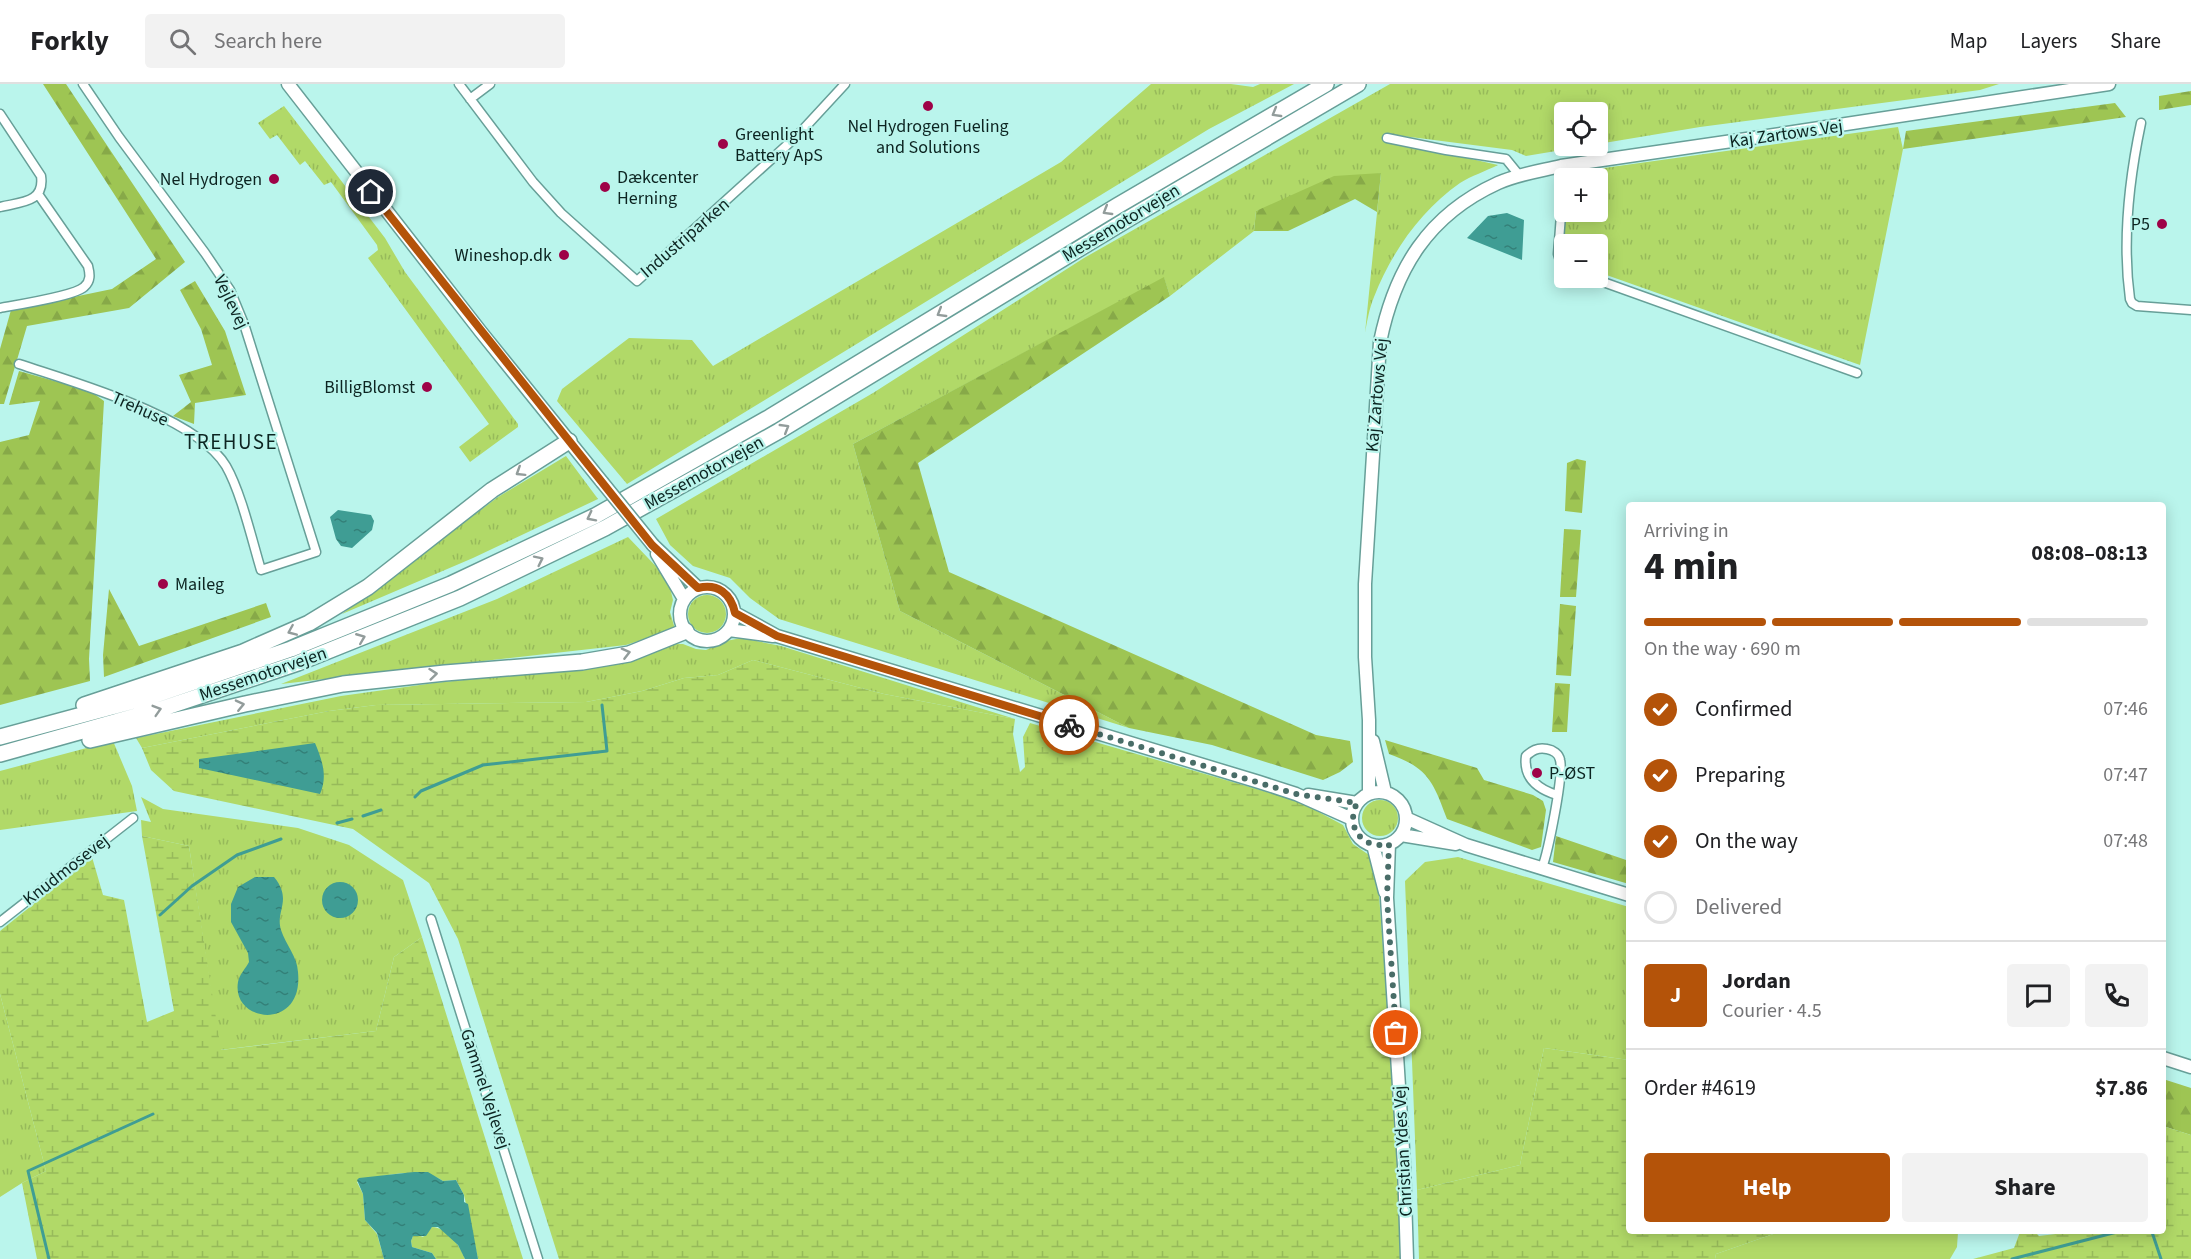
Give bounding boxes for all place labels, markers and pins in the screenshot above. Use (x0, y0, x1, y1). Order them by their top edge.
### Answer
marker: Nel Hydrogen Fueling and Solutions (921, 99, 935, 113)
place label: Nel Hydrogen Fueling and Solutions (847, 114, 1009, 160)
place label: Greenlight Battery ApS (735, 122, 823, 168)
marker: Greenlight Battery ApS (716, 137, 730, 151)
place label: Dækcenter Herning (617, 165, 699, 211)
pin (345, 166, 396, 217)
place label: Nel Hydrogen (160, 167, 262, 192)
marker: Nel Hydrogen (267, 172, 281, 186)
marker: Dækcenter Herning (598, 180, 612, 194)
place label: P5 (2131, 212, 2150, 237)
marker: P5 (2155, 217, 2169, 231)
place label: Wineshop.dk (455, 243, 552, 268)
marker: Wineshop.dk (557, 248, 571, 262)
place label: BilligBlomst (324, 375, 415, 400)
marker: BilligBlomst (420, 380, 434, 394)
place label: Maileg (175, 572, 224, 597)
marker: Maileg (156, 577, 170, 591)
place label: P-ØST (1549, 761, 1595, 786)
marker: P-ØST (1530, 766, 1544, 780)
pin (1370, 1007, 1421, 1058)

